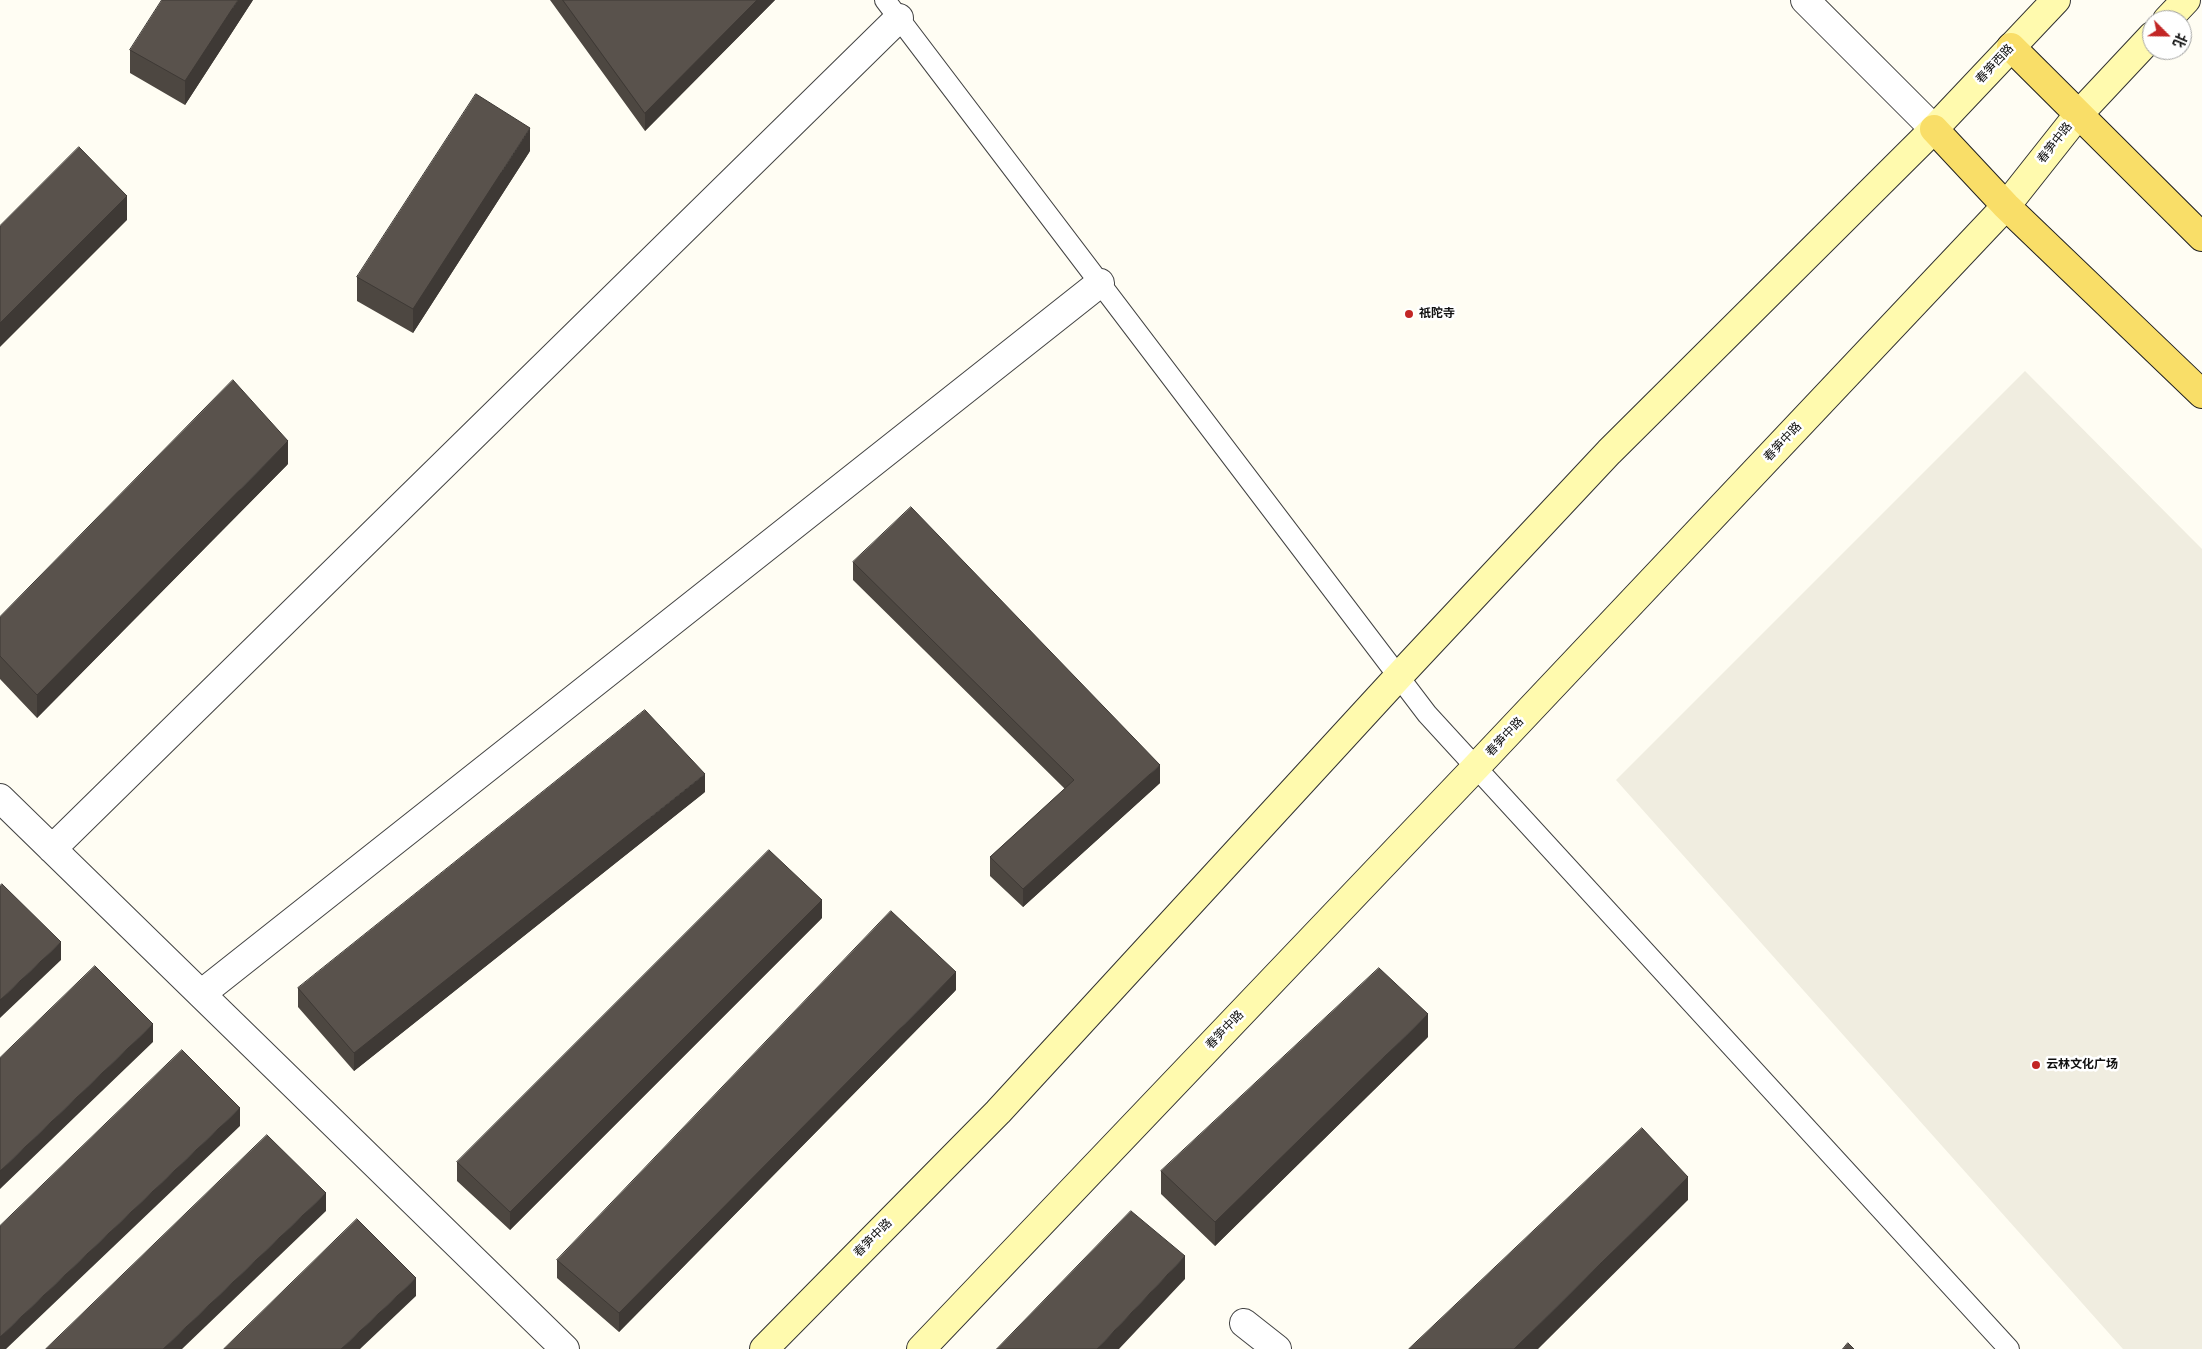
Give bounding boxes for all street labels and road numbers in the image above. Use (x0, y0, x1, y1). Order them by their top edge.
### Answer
street label: 春笋西路 (1973, 42, 2017, 86)
street label: 春笋中路 (2035, 120, 2075, 166)
street label: 春笋中路 (1761, 420, 1805, 464)
street label: 春笋中路 (1483, 715, 1527, 759)
street label: 春笋中路 (1203, 1008, 1247, 1052)
street label: 春笋中路 (851, 1216, 895, 1260)

